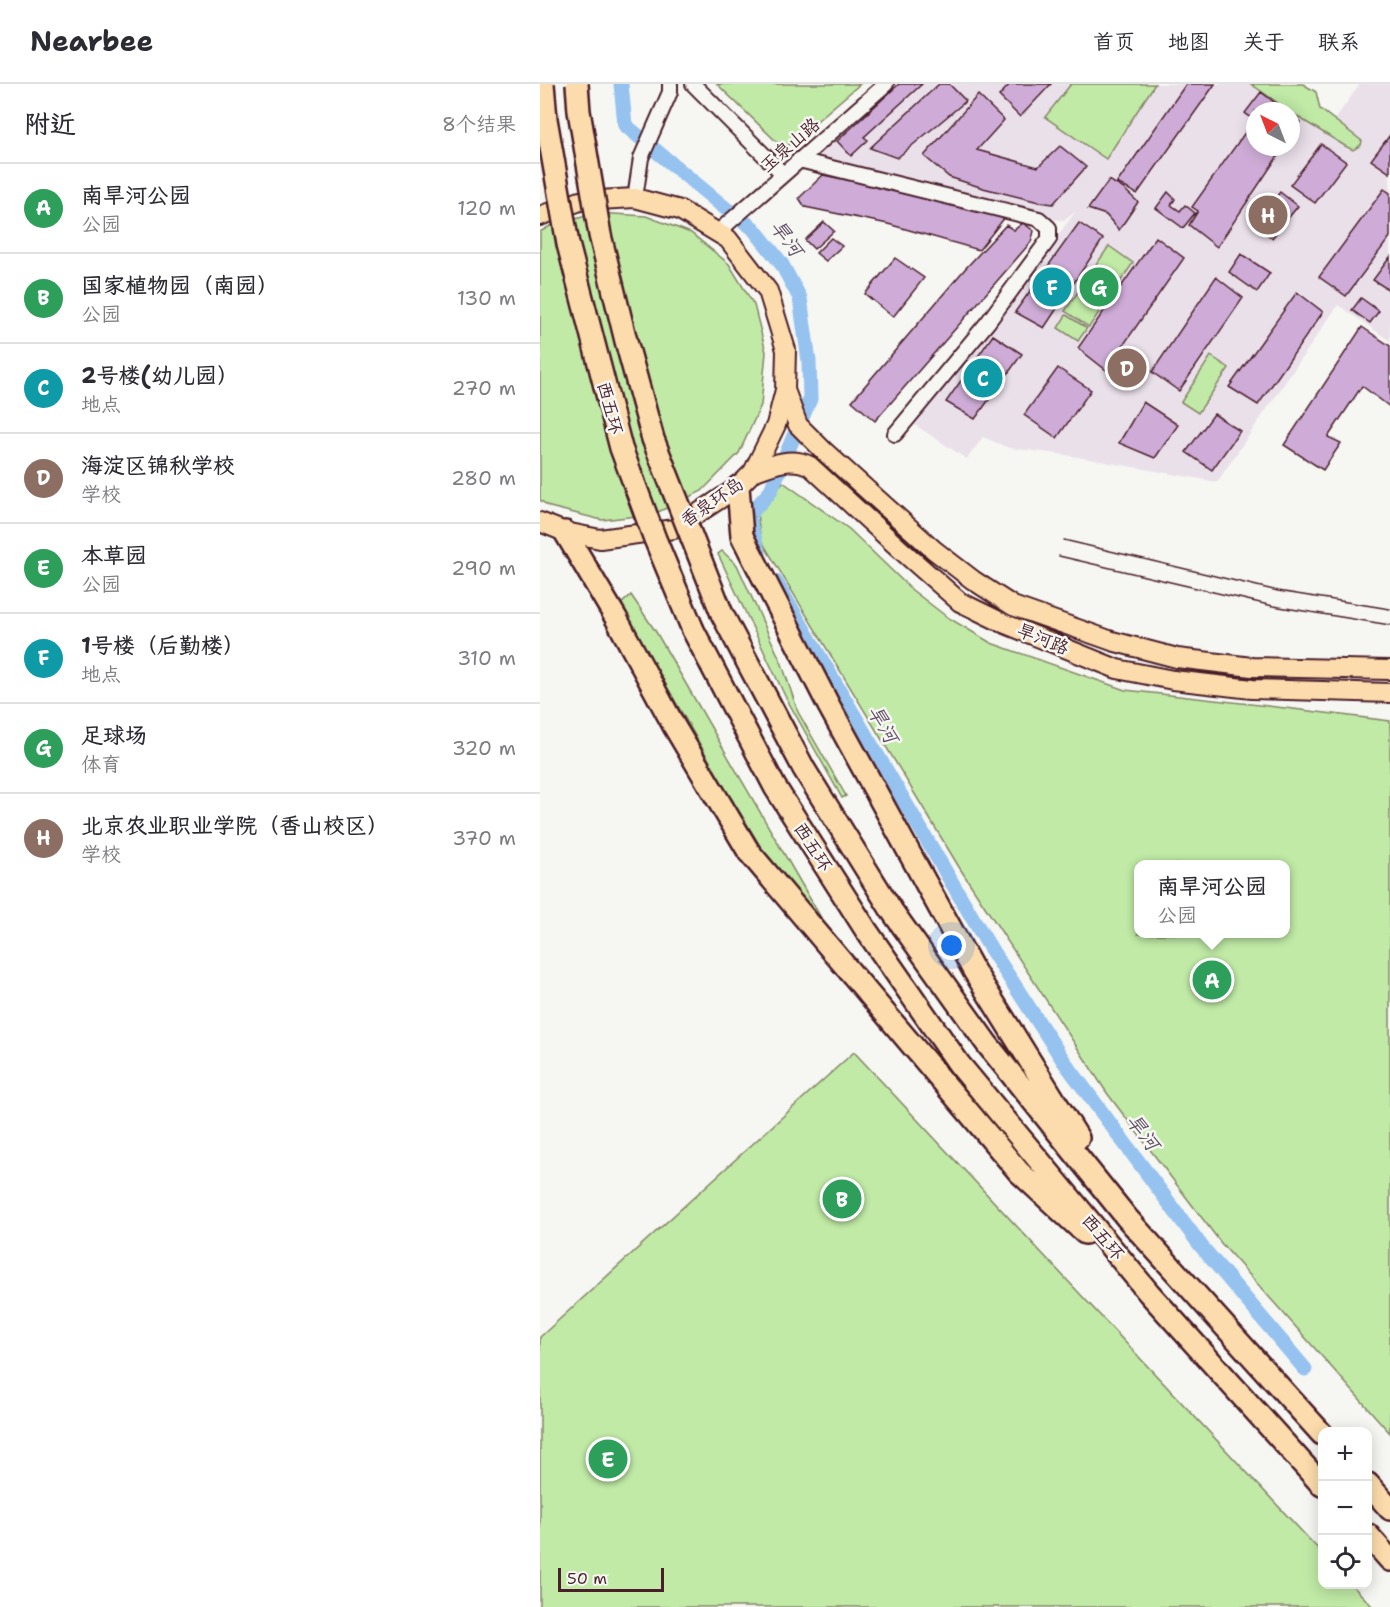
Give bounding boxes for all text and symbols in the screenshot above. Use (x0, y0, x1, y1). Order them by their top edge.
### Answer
text: Nearbee (30, 22, 153, 60)
text: 首页 (1093, 28, 1135, 56)
text: 地图 (1168, 28, 1210, 56)
text: 关于 (1243, 28, 1285, 56)
text: 联系 (1318, 28, 1360, 56)
north arrow (1246, 102, 1300, 156)
text: 附近 (24, 106, 76, 141)
text: 8个结果 (442, 111, 516, 137)
street label: 玉泉山路 (755, 112, 825, 178)
text: 南旱河公园 (81, 181, 191, 210)
pin: H (1248, 192, 1288, 238)
text: A (36, 195, 51, 221)
text: 120 m (457, 195, 516, 221)
text: 公园 (81, 211, 121, 237)
water label: 旱河 (765, 214, 811, 264)
pin: F (1032, 264, 1072, 310)
pin: G (1080, 264, 1118, 310)
text: 国家植物园（南园） (81, 271, 279, 300)
text: B (37, 285, 50, 311)
text: 130 m (457, 285, 516, 311)
text: 公园 (81, 301, 121, 327)
pin: D (1108, 346, 1146, 390)
pin: C (964, 356, 1002, 400)
text: 2号楼(幼儿园） (81, 361, 239, 390)
text: C (37, 375, 50, 401)
text: 270 m (452, 375, 516, 401)
street label: 西五环 (591, 379, 629, 437)
text: 地点 (81, 391, 121, 417)
text: 海淀区锦秋学校 (81, 451, 235, 480)
text: D (36, 465, 51, 491)
text: 280 m (451, 465, 516, 491)
street label: 香泉环岛 (676, 472, 748, 532)
text: 学校 (81, 481, 121, 507)
text: 本草园 (81, 541, 147, 570)
text: E (37, 555, 50, 581)
text: 290 m (451, 555, 516, 581)
text: 公园 (81, 571, 121, 597)
street label: 旱河路 (1013, 618, 1073, 660)
text: 1号楼（后勤楼） (81, 631, 245, 660)
text: F (38, 645, 49, 671)
text: 310 m (457, 645, 516, 671)
text: 地点 (81, 661, 121, 687)
water label: 旱河 (862, 700, 906, 750)
text: 足球场 (81, 721, 147, 750)
text: G (35, 735, 52, 761)
text: 320 m (452, 735, 516, 761)
text: 体育 (81, 751, 121, 777)
text: 北京农业职业学院（香山校区） (81, 811, 389, 840)
street label: 西五环 (788, 818, 838, 876)
text: H (36, 825, 51, 851)
text: 370 m (452, 825, 516, 851)
text: 学校 (81, 841, 121, 867)
popup (1134, 860, 1290, 938)
text: 南旱河公园 (1157, 872, 1267, 901)
text: 公园 (1157, 902, 1197, 928)
your location (937, 931, 966, 960)
pin: A (1192, 958, 1232, 1002)
water label: 旱河 (1121, 1108, 1167, 1158)
pin: B (822, 1176, 862, 1222)
street label: 西五环 (1076, 1209, 1130, 1265)
map controls (1318, 1427, 1372, 1589)
button: + (1318, 1427, 1372, 1481)
pin: E (588, 1436, 628, 1482)
button: − (1318, 1481, 1372, 1535)
button: locate (1318, 1535, 1372, 1589)
scale bar (558, 1565, 664, 1592)
text: 50 m (567, 1568, 607, 1589)

